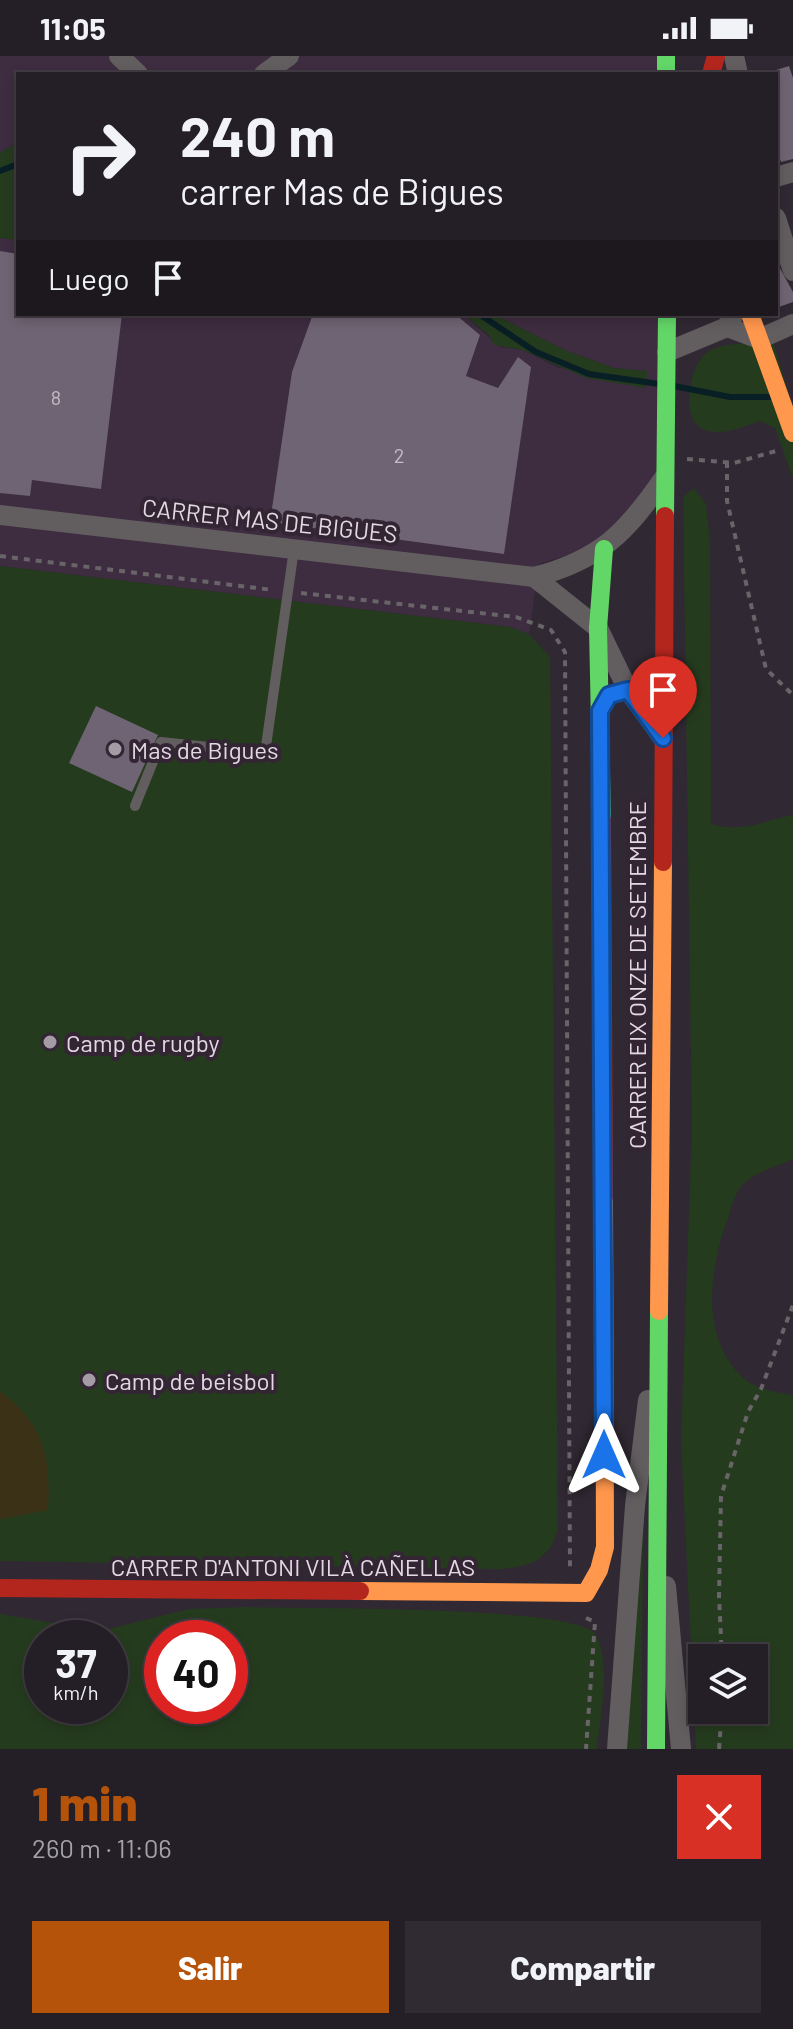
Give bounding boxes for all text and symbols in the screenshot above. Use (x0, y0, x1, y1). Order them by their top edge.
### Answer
text: 11:05 (40, 10, 106, 46)
text: 240 m (180, 101, 335, 168)
icon: right (48, 104, 152, 208)
text: carrer Mas de Bigues (180, 169, 504, 212)
icon: arrive (146, 256, 190, 300)
text: Luego (48, 260, 130, 296)
house number: 8 (51, 385, 61, 409)
house number: 2 (394, 443, 404, 467)
street label: CARRER MAS DE BIGUES (141, 492, 399, 548)
pin (629, 656, 697, 738)
icon: arrive (641, 668, 685, 712)
place label: Mas de Bigues (131, 735, 278, 764)
marker: Mas de Bigues (106, 740, 124, 758)
street label: CARRER EIX ONZE DE SETEMBRE (622, 801, 651, 1149)
place label: Camp de rugby (66, 1028, 220, 1057)
marker: Camp de rugby (41, 1033, 59, 1051)
place label: Camp de beisbol (105, 1366, 275, 1395)
marker: Camp de beisbol (80, 1371, 98, 1389)
position arrow (562, 1413, 646, 1497)
street label: CARRER D'ANTONI VILÀ CAÑELLAS (111, 1552, 475, 1581)
speed limit sign: 40 (144, 1620, 248, 1724)
text: 37 (55, 1638, 97, 1686)
map controls (688, 1644, 768, 1724)
button: layers (688, 1644, 768, 1724)
text: km/h (53, 1680, 99, 1704)
text: 1 min (32, 1773, 138, 1831)
button: close (677, 1775, 761, 1859)
text: 260 m · 11:06 (32, 1832, 172, 1863)
button: Salir (32, 1921, 389, 2013)
button: Compartir (405, 1921, 761, 2013)

